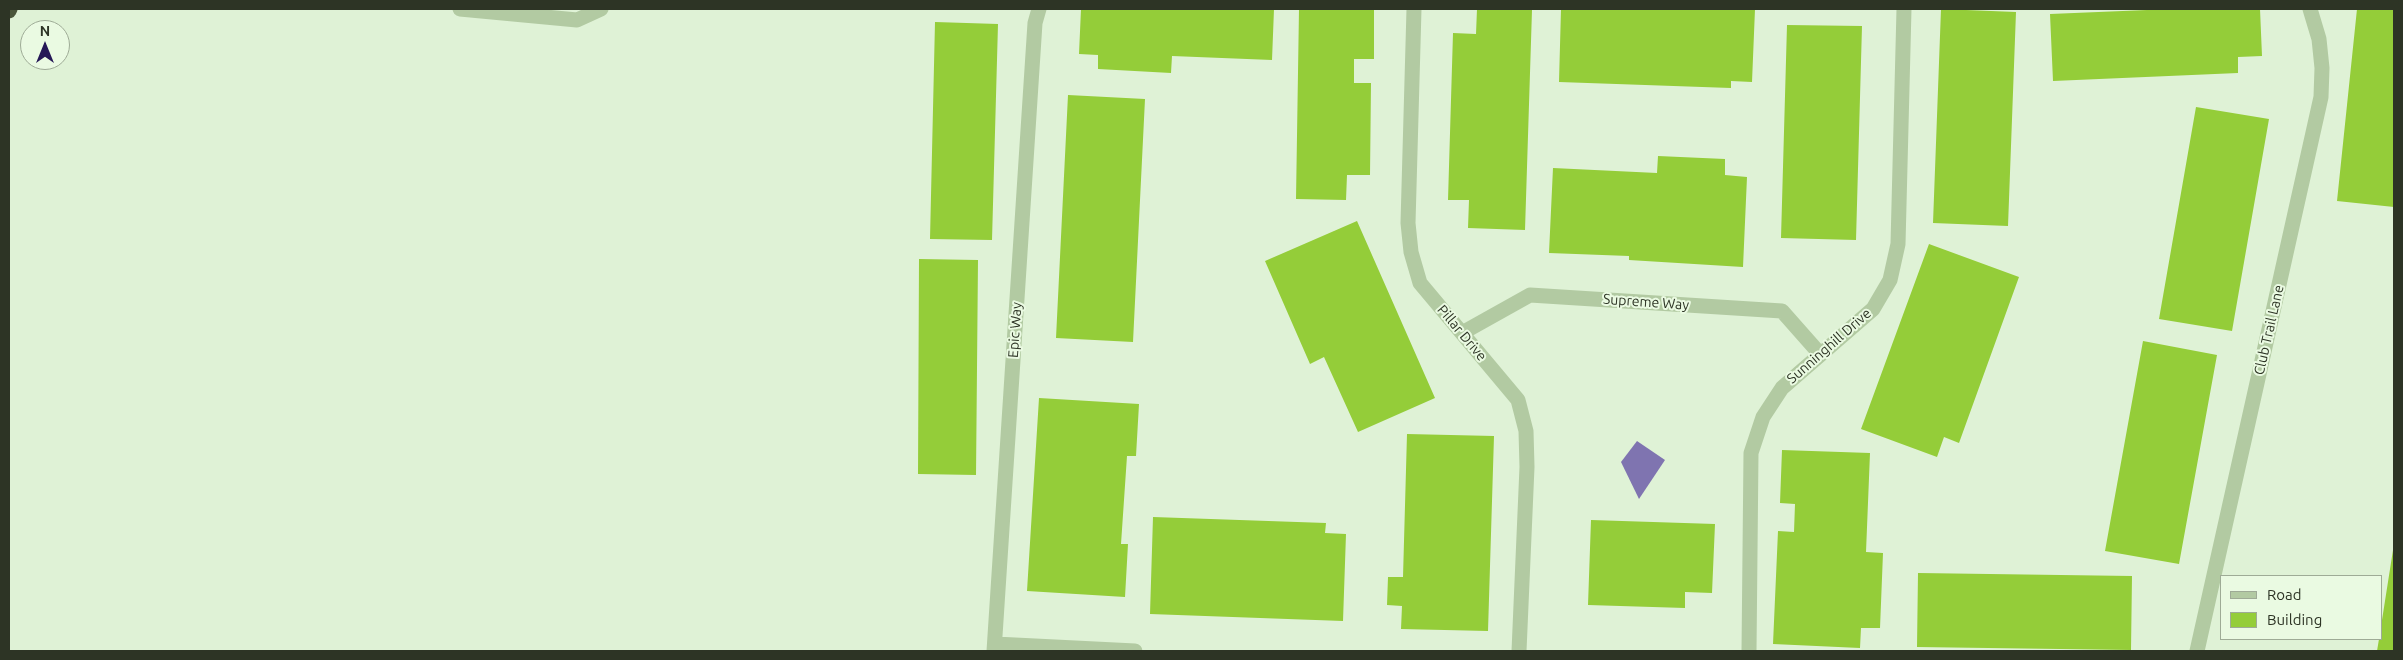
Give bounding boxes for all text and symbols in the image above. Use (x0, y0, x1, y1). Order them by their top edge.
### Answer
north arrow (20, 20, 70, 70)
text: N (40, 23, 50, 39)
street label: Club Trail Lane (2250, 283, 2288, 377)
street label: Supreme Way (1602, 291, 1690, 313)
street label: Epic Way (1005, 302, 1025, 358)
street label: Pillar Drive (1434, 302, 1490, 364)
street label: Sunninghill Drive (1784, 305, 1874, 387)
legend (2220, 575, 2383, 640)
text: Road (2267, 586, 2302, 603)
text: Building (2267, 611, 2322, 628)

